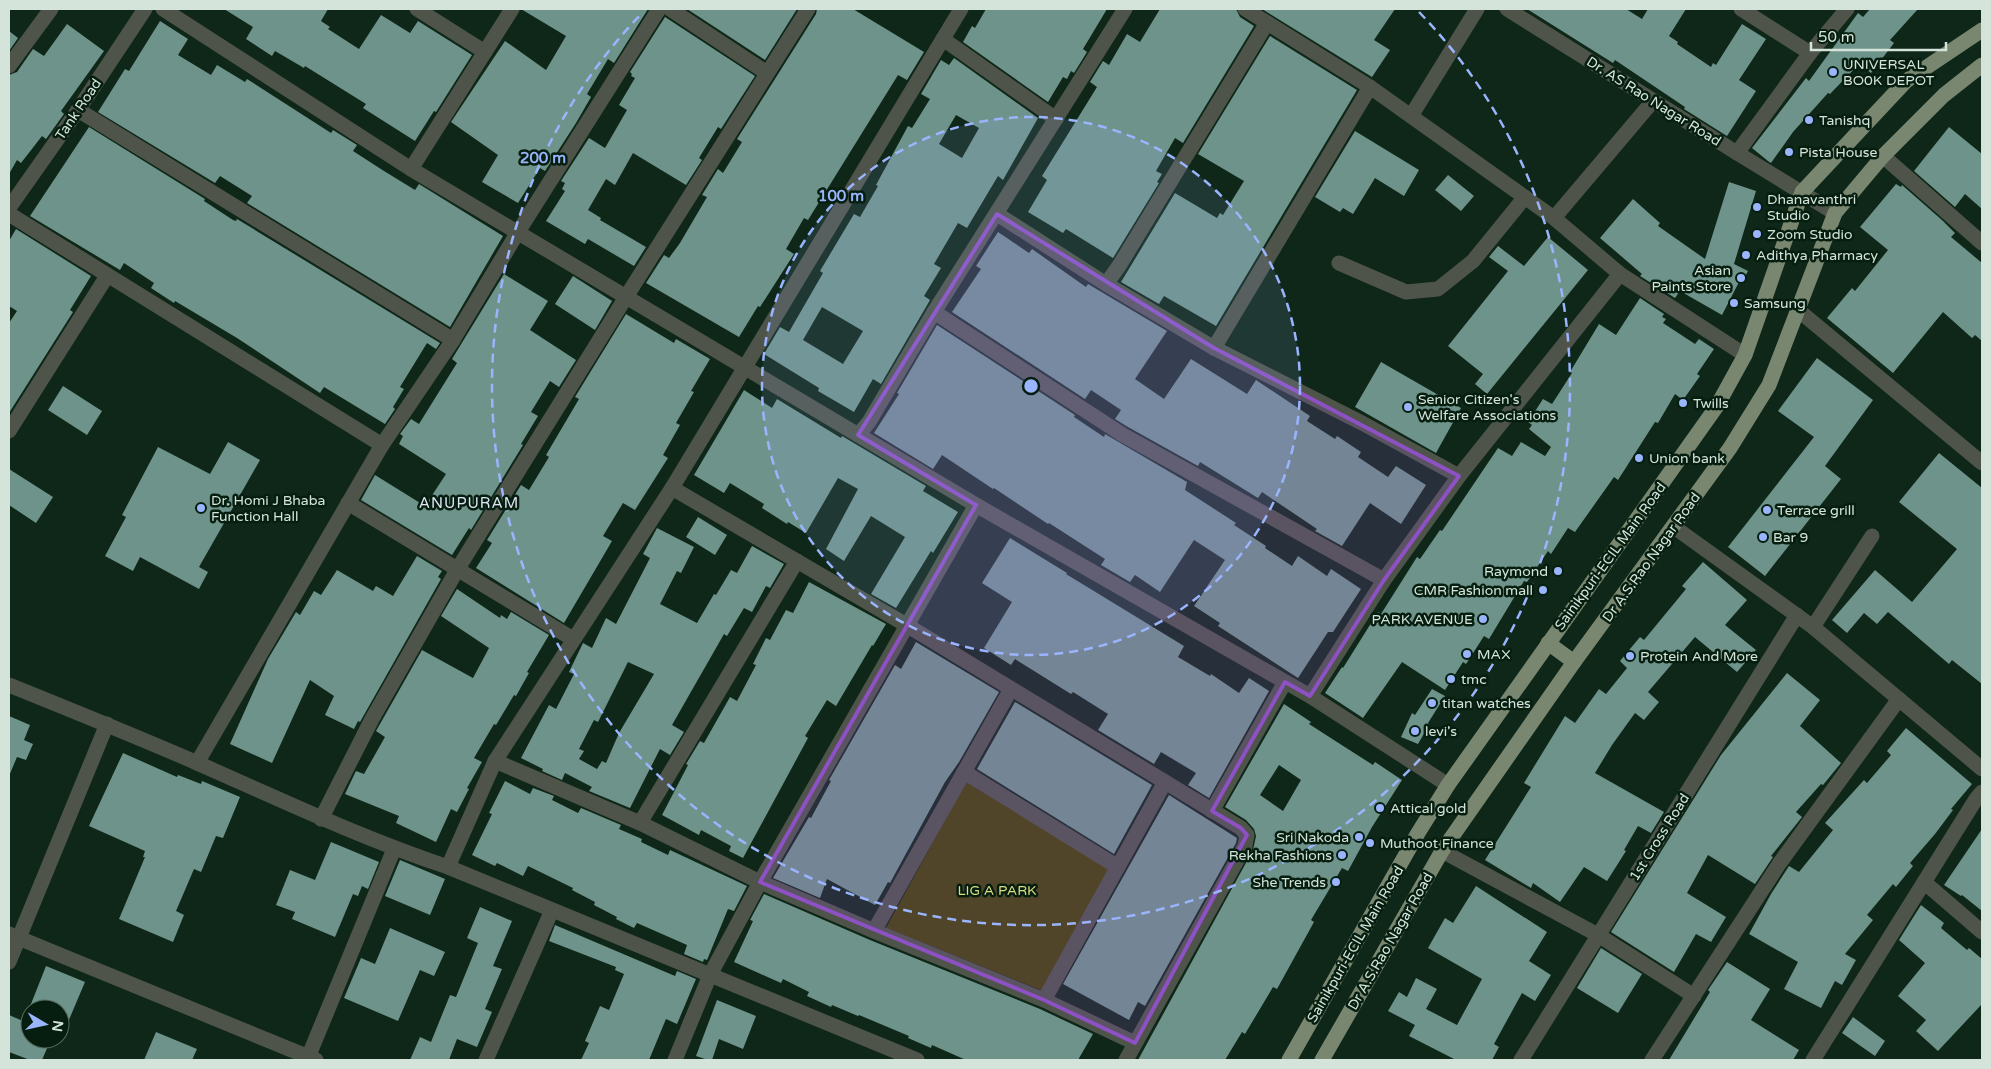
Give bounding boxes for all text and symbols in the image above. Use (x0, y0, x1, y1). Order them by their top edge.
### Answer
scale bar (1811, 20, 1946, 52)
text: 50 m (1818, 28, 1855, 46)
street label: Dr. AS Rao Nagar Road (1583, 53, 1724, 150)
place label: UNIVERSAL BO0K DEPOT (1843, 56, 1935, 89)
marker: UNIVERSAL BO0K DEPOT (1827, 66, 1839, 78)
street label: Tank Road (52, 75, 105, 143)
place label: Tanishq (1819, 112, 1870, 129)
marker: Tanishq (1803, 114, 1815, 126)
place label: Pista House (1799, 144, 1877, 161)
marker: Pista House (1783, 146, 1795, 158)
text: 200 m (520, 149, 566, 167)
text: 100 m (818, 187, 864, 205)
place label: Dhanavanthri Studio (1767, 191, 1856, 224)
marker: Dhanavanthri Studio (1751, 201, 1763, 213)
place label: Zoom Studio (1767, 226, 1852, 243)
marker: Zoom Studio (1751, 228, 1763, 240)
place label: Adithya Pharmacy (1756, 247, 1879, 264)
marker: Adithya Pharmacy (1740, 249, 1752, 261)
place label: Asian Paints Store (1651, 262, 1731, 295)
marker: Asian Paints Store (1735, 272, 1747, 284)
place label: Samsung (1744, 295, 1806, 312)
marker: Samsung (1728, 297, 1740, 309)
centre of rings (1022, 377, 1040, 395)
place label: Senior Citizen's Welfare Associations (1418, 391, 1557, 424)
place label: Twills (1693, 395, 1729, 412)
marker: Twills (1677, 397, 1689, 409)
marker: Senior Citizen's Welfare Associations (1402, 401, 1414, 413)
place label: Union bank (1649, 450, 1725, 467)
marker: Union bank (1633, 452, 1645, 464)
street label: Sainikpuri-ECIL Main Road (1551, 479, 1670, 633)
street label: Dr A.S.Rao Nagar Road (1599, 489, 1704, 625)
place label: Dr. Homi J Bhaba Function Hall (211, 492, 325, 525)
district label: ANUPURAM (419, 494, 519, 512)
marker: Dr. Homi J Bhaba Function Hall (195, 502, 207, 514)
place label: Terrace grill (1777, 502, 1855, 519)
marker: Terrace grill (1761, 504, 1773, 516)
place label: Bar 9 (1773, 529, 1808, 546)
marker: Bar 9 (1757, 531, 1769, 543)
place label: Raymond (1484, 563, 1548, 580)
marker: Raymond (1552, 565, 1564, 577)
place label: CMR Fashion mall (1414, 582, 1533, 599)
marker: CMR Fashion mall (1537, 584, 1549, 596)
place label: PARK AVENUE (1372, 611, 1473, 628)
marker: PARK AVENUE (1477, 613, 1489, 625)
place label: MAX (1477, 646, 1511, 663)
marker: MAX (1461, 648, 1473, 660)
place label: Protein And More (1640, 648, 1758, 665)
marker: Protein And More (1624, 650, 1636, 662)
place label: tmc (1461, 671, 1487, 688)
marker: tmc (1445, 673, 1457, 685)
place label: titan watches (1442, 695, 1531, 712)
marker: titan watches (1426, 697, 1438, 709)
place label: levi's (1425, 723, 1457, 740)
marker: levi's (1409, 725, 1421, 737)
street label: 1st Cross Road (1626, 790, 1693, 884)
place label: Attical gold (1390, 800, 1466, 817)
marker: Attical gold (1374, 802, 1386, 814)
place label: Sri Nakoda (1276, 829, 1349, 846)
marker: Sri Nakoda (1353, 831, 1365, 843)
place label: Muthoot Finance (1380, 835, 1494, 852)
marker: Muthoot Finance (1364, 837, 1376, 849)
place label: Rekha Fashions (1229, 847, 1332, 864)
marker: Rekha Fashions (1336, 849, 1348, 861)
street label: Sainikpuri-ECIL Main Road (1304, 863, 1407, 1026)
street label: Dr A.S.Rao Nagar Road (1344, 870, 1437, 1013)
place label: She Trends (1253, 874, 1326, 891)
marker: She Trends (1330, 876, 1342, 888)
park label: LIG A PARK (958, 882, 1036, 899)
north arrow (20, 999, 70, 1049)
text: N (48, 1019, 67, 1033)

